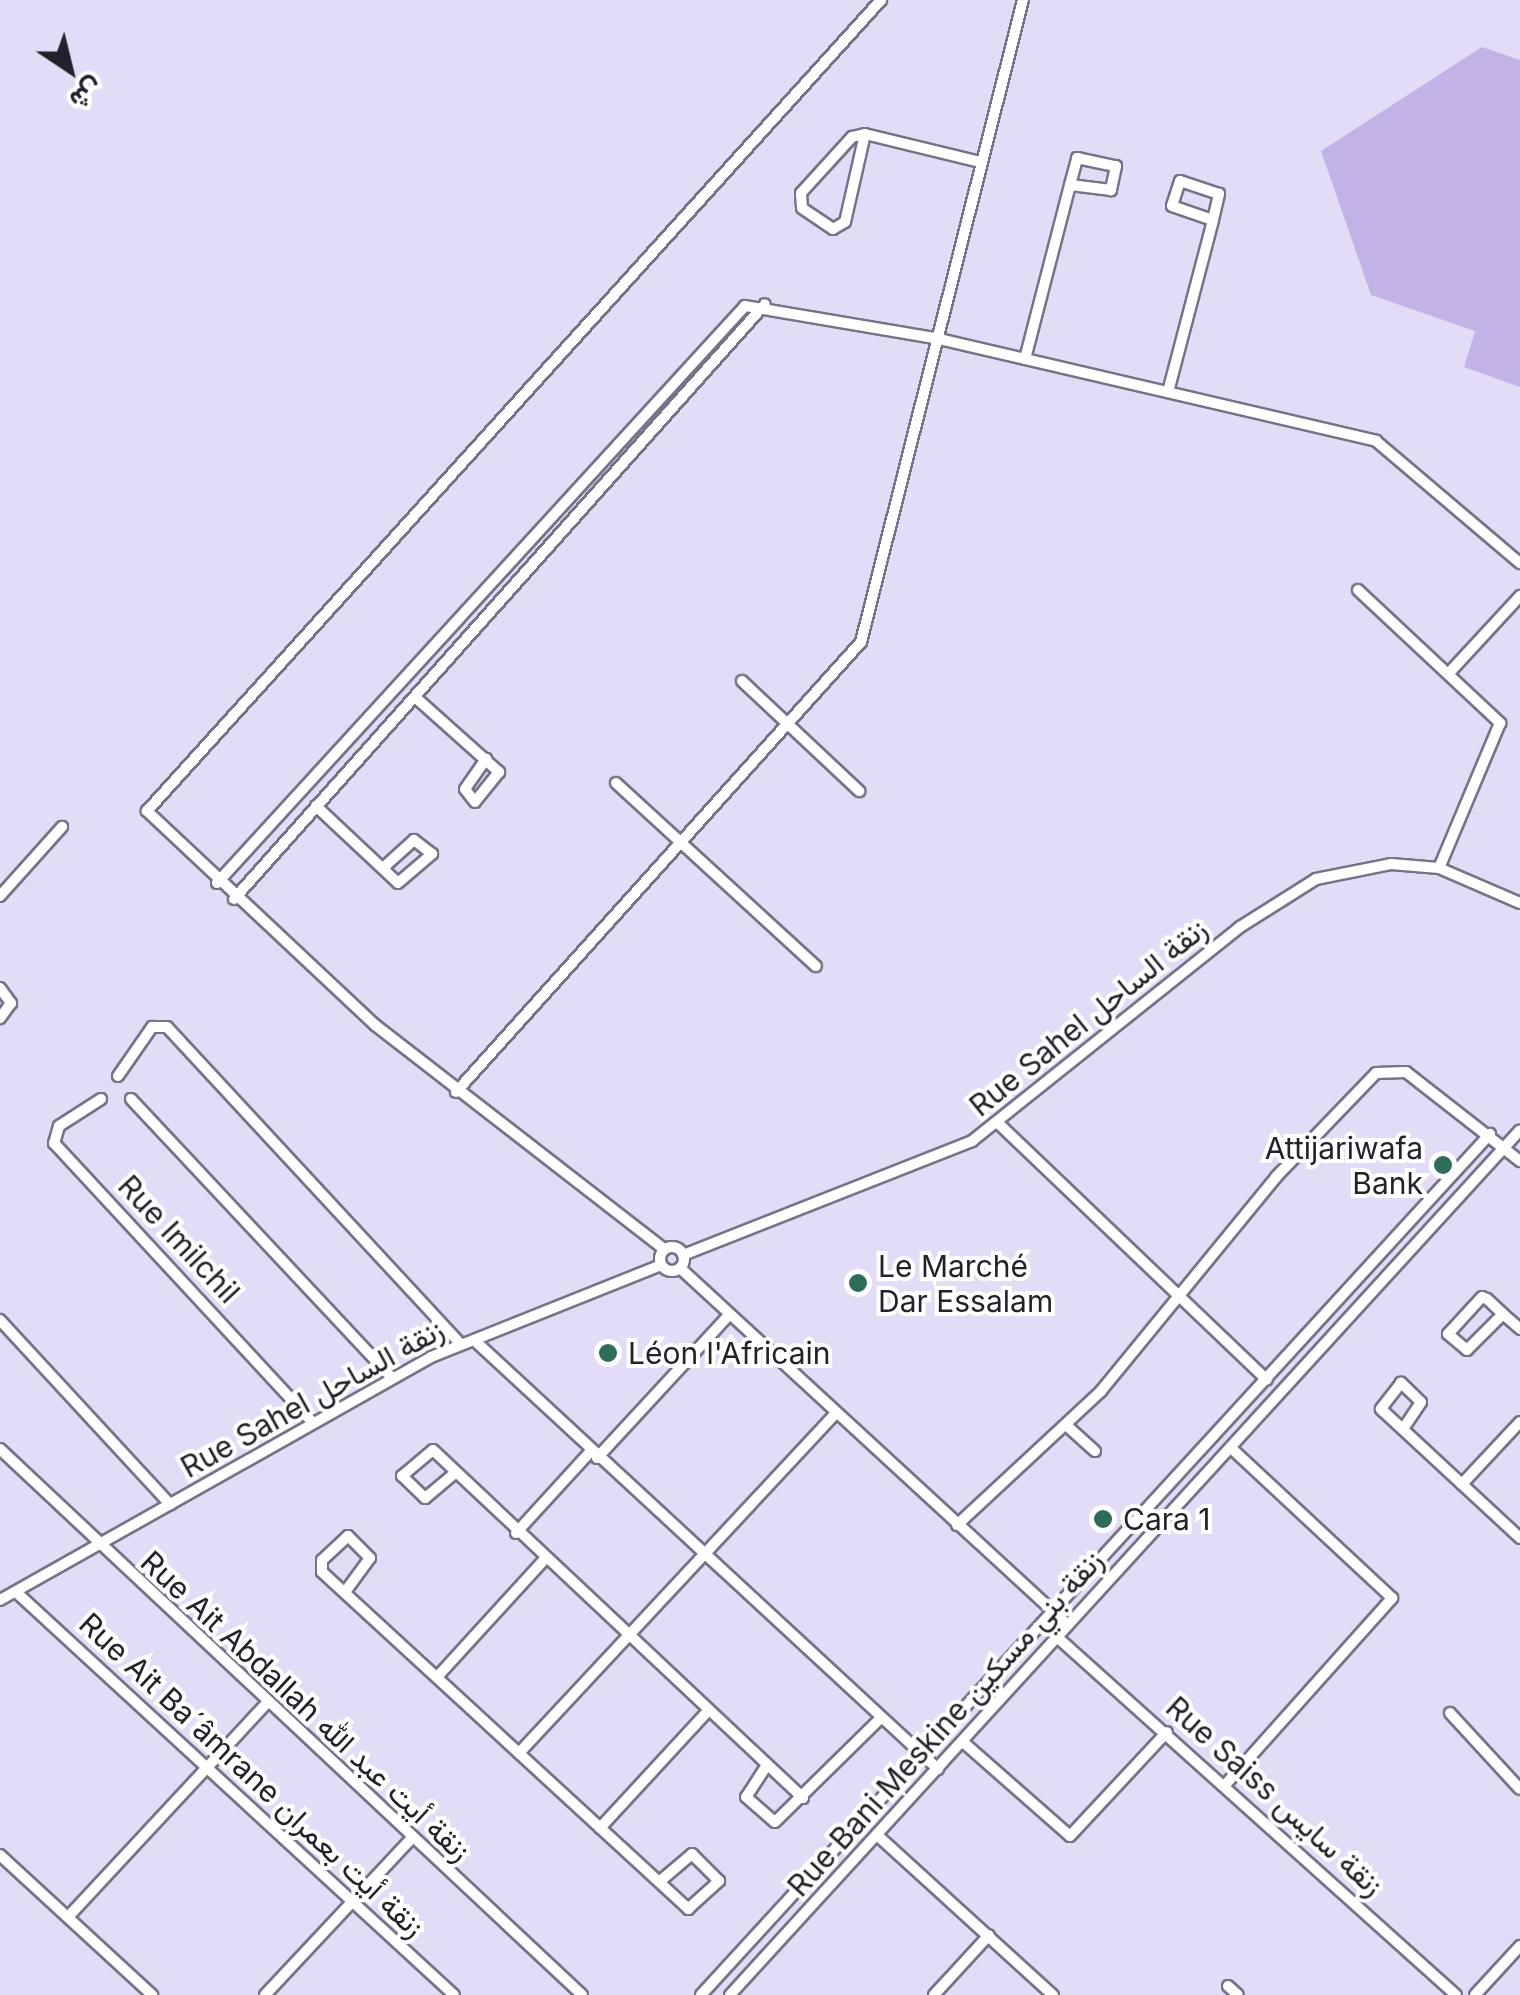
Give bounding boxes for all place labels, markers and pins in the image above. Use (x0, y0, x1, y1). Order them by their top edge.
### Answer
place label: Attijariwafa Bank (1265, 1130, 1423, 1200)
marker: Attijariwafa Bank (1432, 1154, 1454, 1176)
place label: Le Marché Dar Essalam (878, 1248, 1053, 1318)
marker: Le Marché Dar Essalam (847, 1272, 869, 1294)
place label: Léon l'Africain (628, 1335, 831, 1371)
marker: Léon l'Africain (597, 1342, 619, 1364)
place label: Cara 1 (1123, 1501, 1211, 1537)
marker: Cara 1 (1092, 1508, 1114, 1530)

